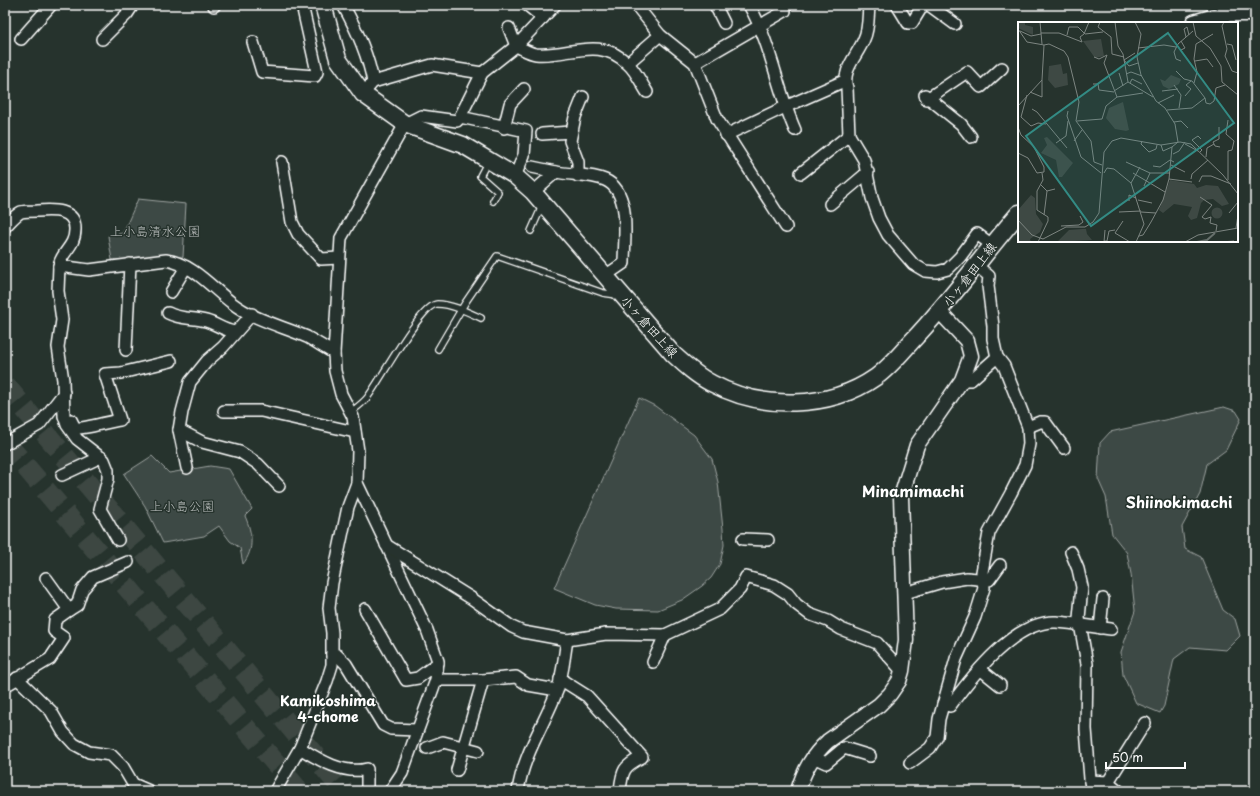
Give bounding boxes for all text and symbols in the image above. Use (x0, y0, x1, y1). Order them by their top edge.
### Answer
inset map (1018, 22, 1238, 242)
park label: 上小島清水公園 (109, 221, 201, 240)
street label: 小ヶ倉田上線 (937, 237, 1001, 311)
street label: 小ヶ倉田上線 (617, 291, 684, 362)
district label: Minamimachi (862, 479, 964, 502)
district label: Shiinokimachi (1126, 490, 1232, 513)
park label: 上小島公園 (149, 496, 215, 515)
district label: Kamikoshima 4-chome (280, 690, 376, 727)
scale bar (1106, 744, 1185, 770)
text: 50 m (1112, 748, 1143, 766)

